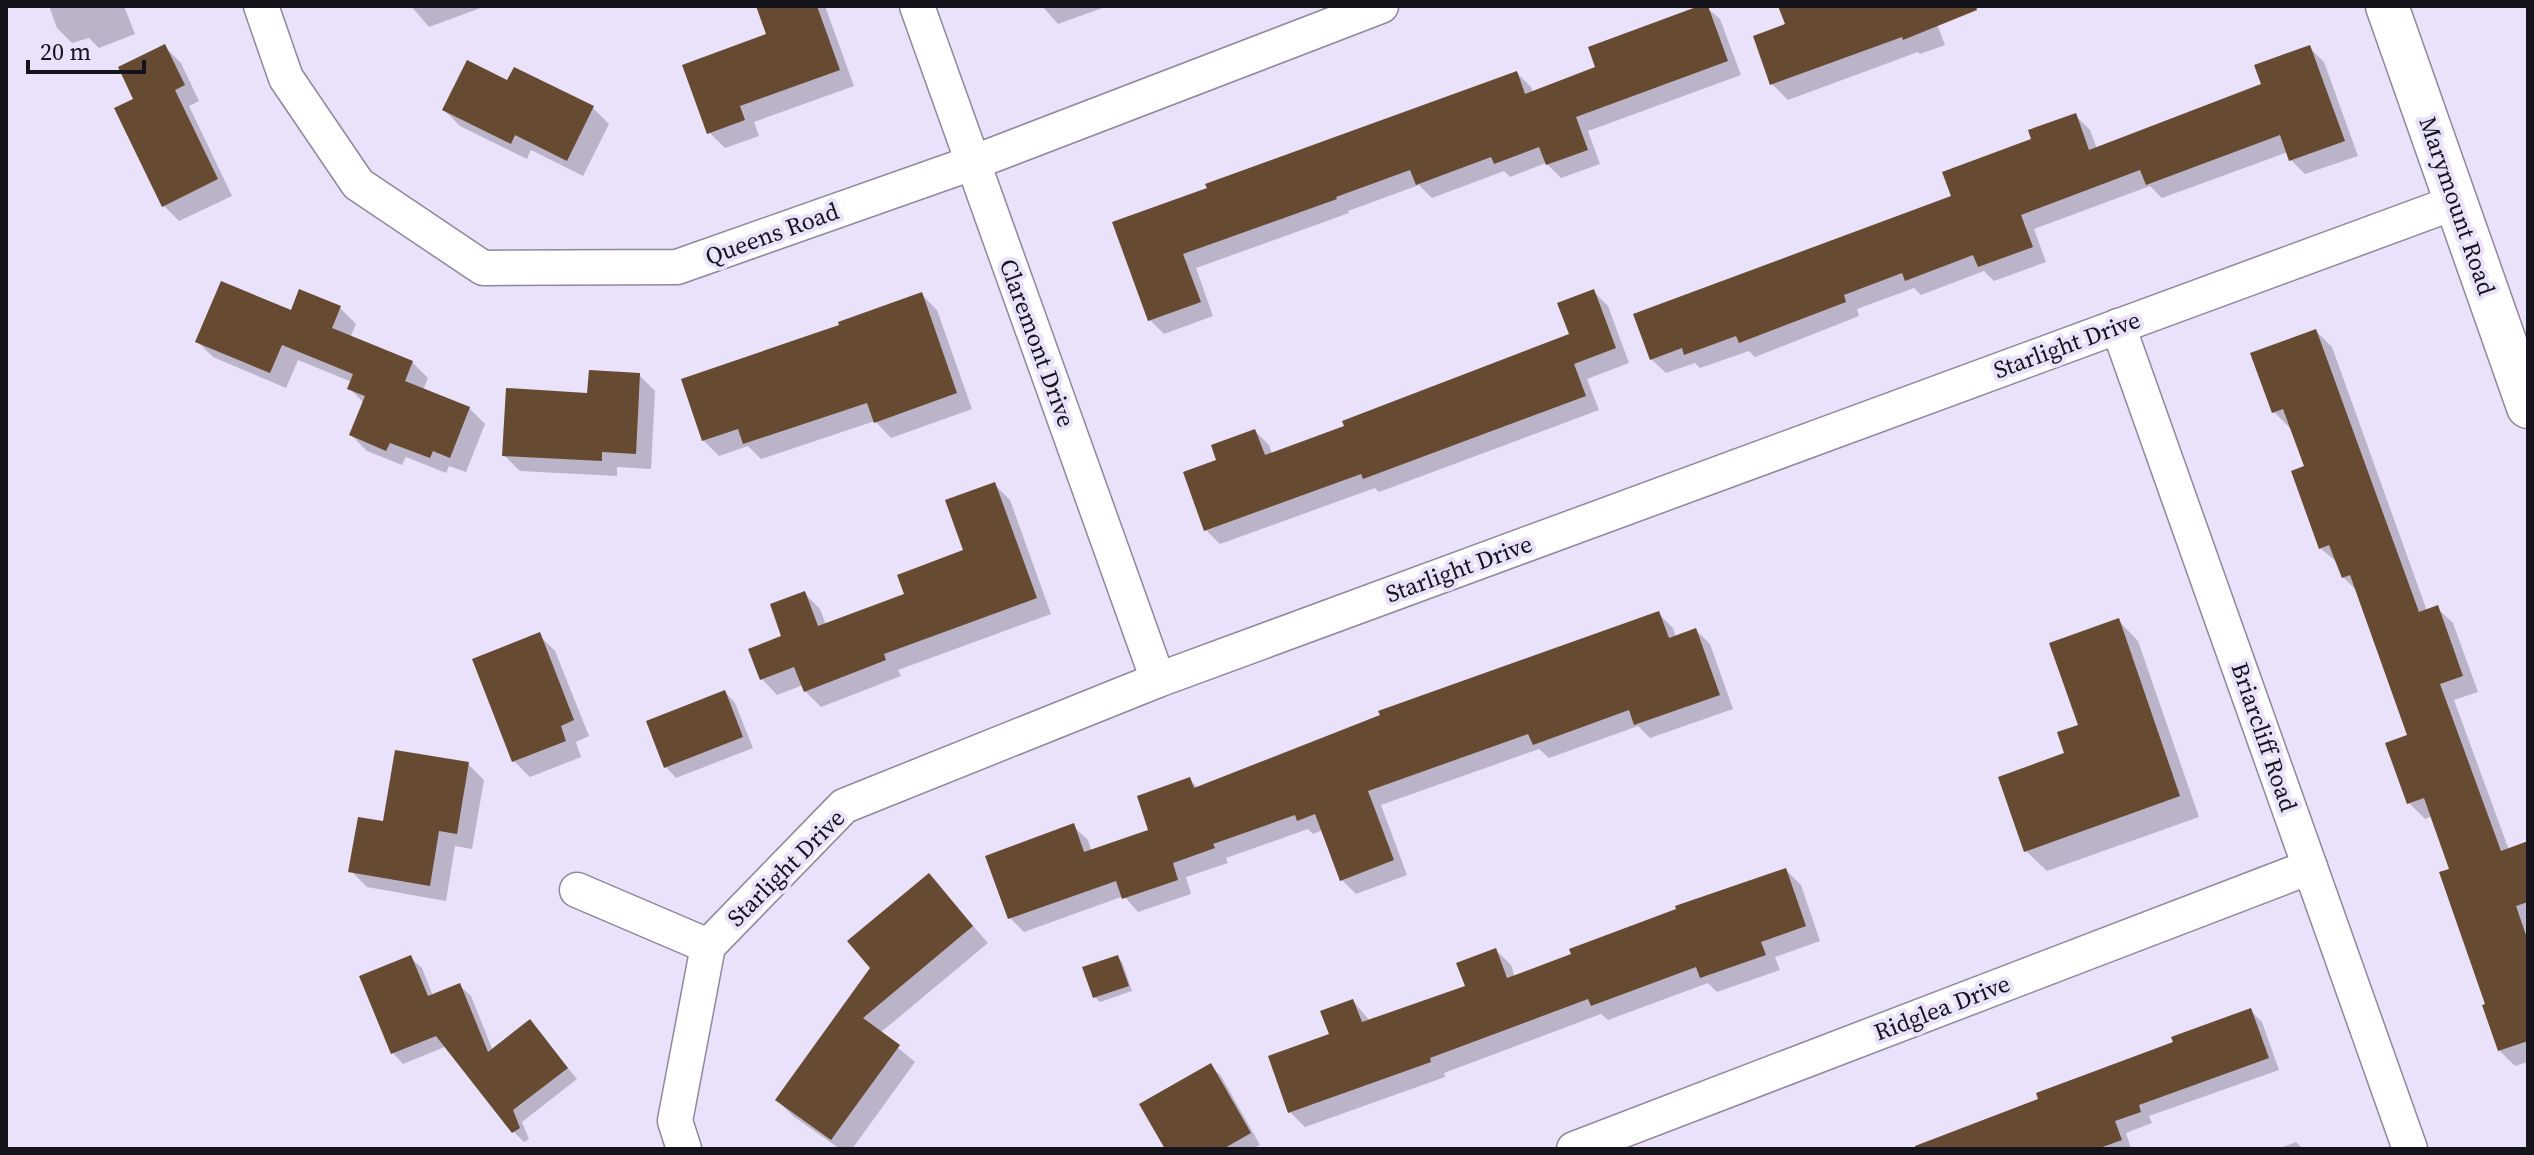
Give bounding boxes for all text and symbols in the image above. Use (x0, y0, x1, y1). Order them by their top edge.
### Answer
scale bar (28, 24, 144, 74)
text: 20 m (40, 35, 91, 68)
street label: Marymount Road (2411, 112, 2504, 300)
street label: Queens Road (700, 194, 844, 273)
street label: Claremont Drive (992, 254, 1083, 432)
street label: Starlight Drive (1989, 303, 2145, 386)
street label: Starlight Drive (1381, 527, 1537, 610)
street label: Briarcliff Road (2223, 658, 2306, 816)
street label: Starlight Drive (720, 802, 852, 934)
street label: Ridglea Drive (1869, 966, 2015, 1049)

